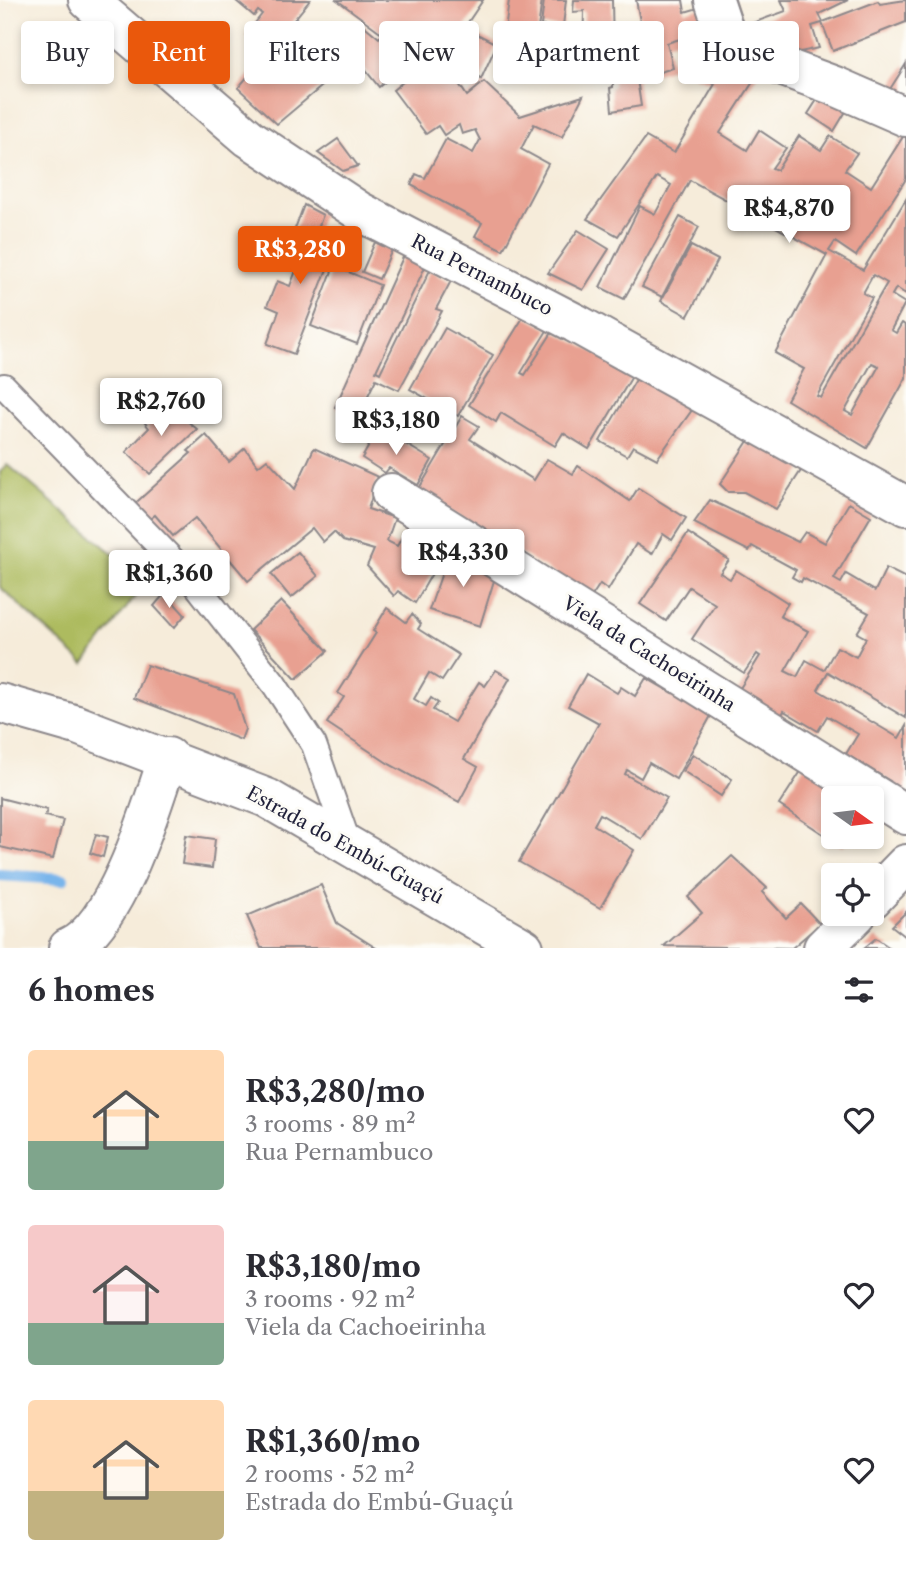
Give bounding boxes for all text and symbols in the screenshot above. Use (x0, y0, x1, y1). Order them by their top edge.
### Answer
chip: Buy (21, 21, 114, 84)
chip: Rent (128, 21, 230, 84)
chip: Filters (244, 21, 365, 84)
chip: New (379, 21, 479, 84)
chip: Apartment (493, 21, 664, 84)
chip: House (678, 21, 799, 84)
pin: R$4,870 (724, 186, 854, 245)
text: R$4,870 (743, 194, 835, 222)
pin: R$3,280 (235, 226, 365, 286)
street label: Rua Pernambuco (407, 229, 557, 321)
text: R$3,280 (254, 235, 346, 263)
pin: R$2,760 (96, 378, 226, 438)
text: R$2,760 (116, 387, 206, 415)
pin: R$3,180 (331, 398, 461, 457)
text: R$3,180 (351, 406, 441, 434)
pin: R$4,330 (398, 530, 528, 589)
text: R$4,330 (417, 538, 509, 566)
pin: R$1,360 (104, 550, 234, 610)
text: R$1,360 (125, 559, 213, 587)
street label: Viela da Cachoeirinha (558, 591, 740, 717)
street label: Estrada do Embú-Guaçú (243, 781, 448, 909)
north arrow (821, 786, 884, 849)
map controls (821, 786, 884, 926)
button: locate (821, 863, 884, 926)
icon: filters (840, 971, 878, 1009)
text: 6 homes (28, 972, 155, 1009)
text: R$3,280/mo (245, 1073, 425, 1110)
icon: home (84, 1078, 168, 1162)
icon: heart (840, 1101, 878, 1139)
text: 3 rooms · 89 m² (245, 1110, 416, 1138)
text: Rua Pernambuco (245, 1138, 433, 1166)
text: R$3,180/mo (245, 1248, 421, 1285)
icon: home (84, 1253, 168, 1337)
icon: heart (840, 1276, 878, 1314)
text: 3 rooms · 92 m² (245, 1285, 415, 1313)
text: Viela da Cachoeirinha (245, 1313, 486, 1341)
text: R$1,360/mo (245, 1423, 420, 1460)
icon: home (84, 1428, 168, 1512)
icon: heart (840, 1451, 878, 1489)
text: 2 rooms · 52 m² (245, 1460, 415, 1488)
text: Estrada do Embú-Guaçú (245, 1488, 513, 1516)

